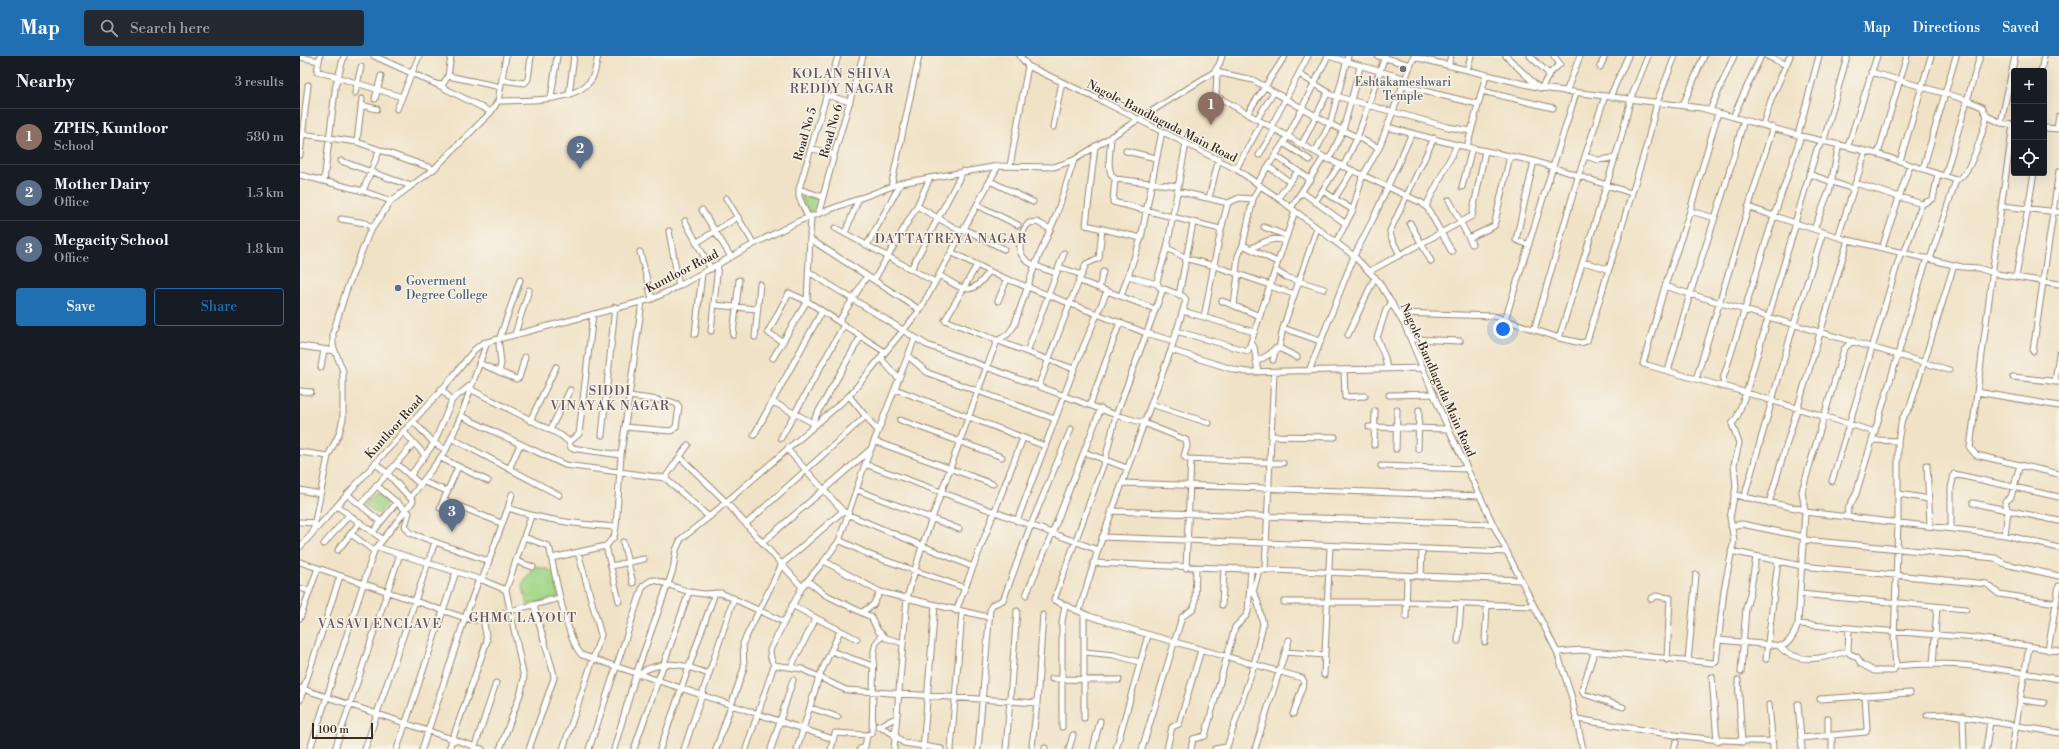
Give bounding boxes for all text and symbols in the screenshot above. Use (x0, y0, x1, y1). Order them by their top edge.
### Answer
search box (84, 10, 364, 46)
text: Map (20, 16, 60, 40)
icon: search (98, 17, 120, 39)
text: Search here (130, 19, 210, 38)
text: Map (1863, 19, 1891, 37)
text: Directions (1913, 19, 1980, 37)
text: Saved (2002, 19, 2039, 37)
marker: Eshtakameshwari Temple (1398, 64, 1408, 74)
district label: KOLAN SHIVA REDDY NAGAR (790, 66, 894, 97)
map controls (2011, 68, 2047, 176)
button: + (2011, 68, 2047, 104)
text: Nearby (16, 71, 75, 93)
text: 3 results (235, 74, 284, 90)
place label: Eshtakameshwari Temple (1355, 75, 1451, 104)
street label: Nagole-Bandlaguda Main Road (1084, 77, 1240, 166)
pin: 1 (1198, 92, 1224, 125)
street label: Road No 6 (817, 102, 846, 160)
button: − (2011, 104, 2047, 140)
street label: Road No 5 (791, 105, 820, 163)
text: ZPHS, Kuntloor (54, 119, 168, 138)
text: 1 (26, 129, 32, 145)
text: 580 m (246, 129, 284, 145)
pin: 2 (567, 136, 593, 169)
text: School (54, 138, 94, 154)
button: locate (2011, 140, 2047, 176)
text: Mother Dairy (54, 175, 150, 194)
text: 2 (25, 185, 33, 201)
text: 1.5 km (247, 185, 284, 201)
text: Office (54, 194, 89, 210)
text: Megacity School (54, 231, 169, 250)
district label: DATTATREYA NAGAR (875, 231, 1027, 247)
text: 3 (25, 241, 33, 257)
text: 1.8 km (246, 241, 284, 257)
street label: Kuntloor Road (643, 247, 721, 296)
text: Office (54, 250, 89, 266)
place label: Goverment Degree College (406, 274, 488, 303)
marker: Goverment Degree College (393, 283, 403, 293)
button: Save (16, 288, 146, 326)
button: Share (154, 288, 284, 326)
street label: Nagole-Bandlaguda Main Road (1397, 301, 1478, 460)
your location (1493, 319, 1513, 339)
district label: SIDDI VINAYAK NAGAR (549, 383, 670, 414)
street label: Kuntloor Road (362, 393, 427, 462)
pin: 3 (439, 499, 465, 532)
district label: GHMC LAYOUT (469, 610, 577, 626)
district label: VASAVI ENCLAVE (317, 616, 442, 632)
scale bar (312, 721, 373, 740)
text: 100 m (318, 723, 349, 737)

